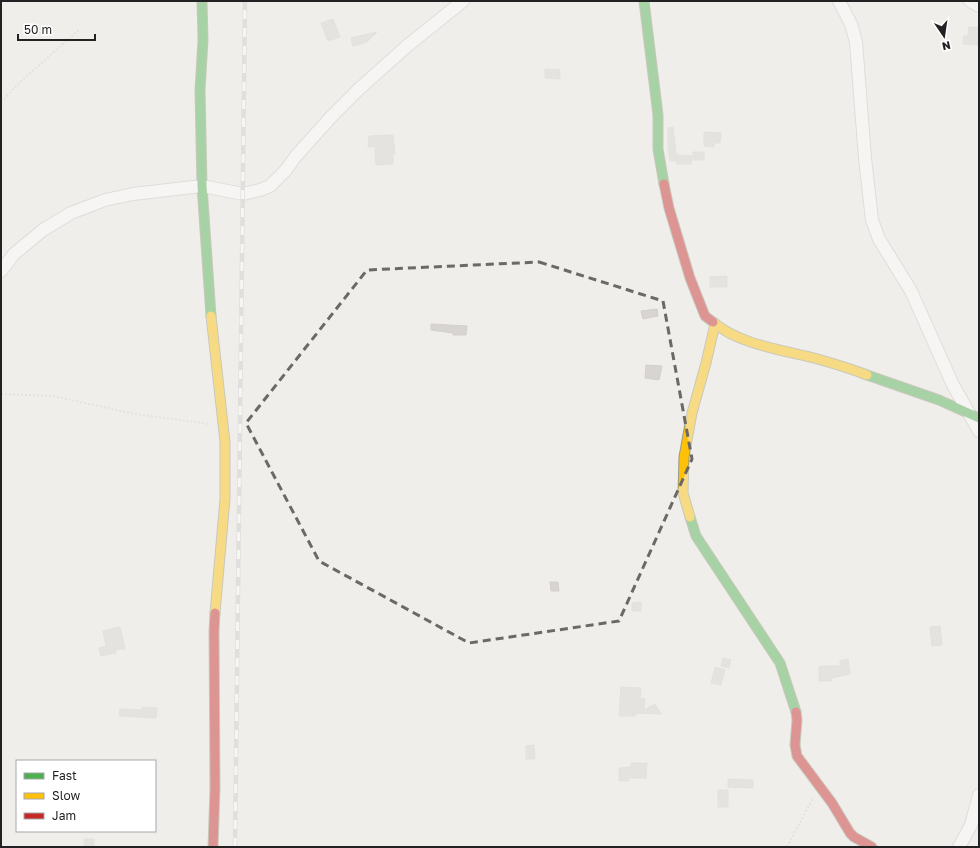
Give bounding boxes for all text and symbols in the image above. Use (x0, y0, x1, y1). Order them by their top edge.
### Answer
scale bar (18, 16, 95, 42)
north arrow (924, 16, 964, 56)
text: 50 m (24, 22, 52, 37)
text: N (941, 39, 952, 54)
legend (16, 760, 156, 832)
text: Fast (52, 768, 77, 783)
text: Slow (52, 788, 80, 803)
text: Jam (52, 808, 76, 823)

